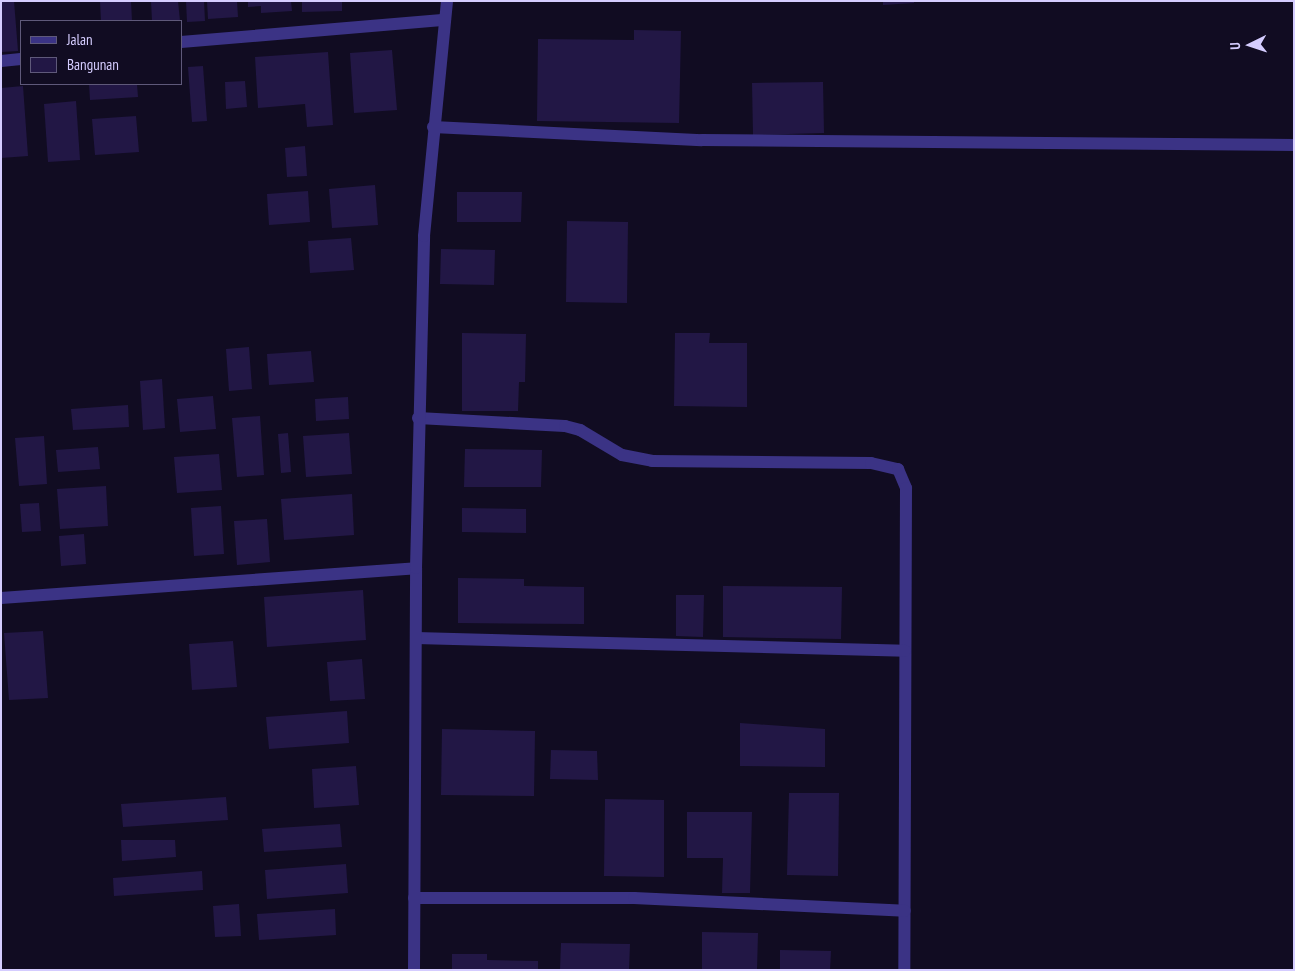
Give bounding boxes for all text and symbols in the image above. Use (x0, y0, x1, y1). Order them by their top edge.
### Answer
legend (20, 20, 182, 85)
north arrow (1225, 20, 1275, 70)
text: Jalan (67, 30, 93, 49)
text: U (1226, 42, 1244, 50)
text: Bangunan (67, 55, 119, 74)

